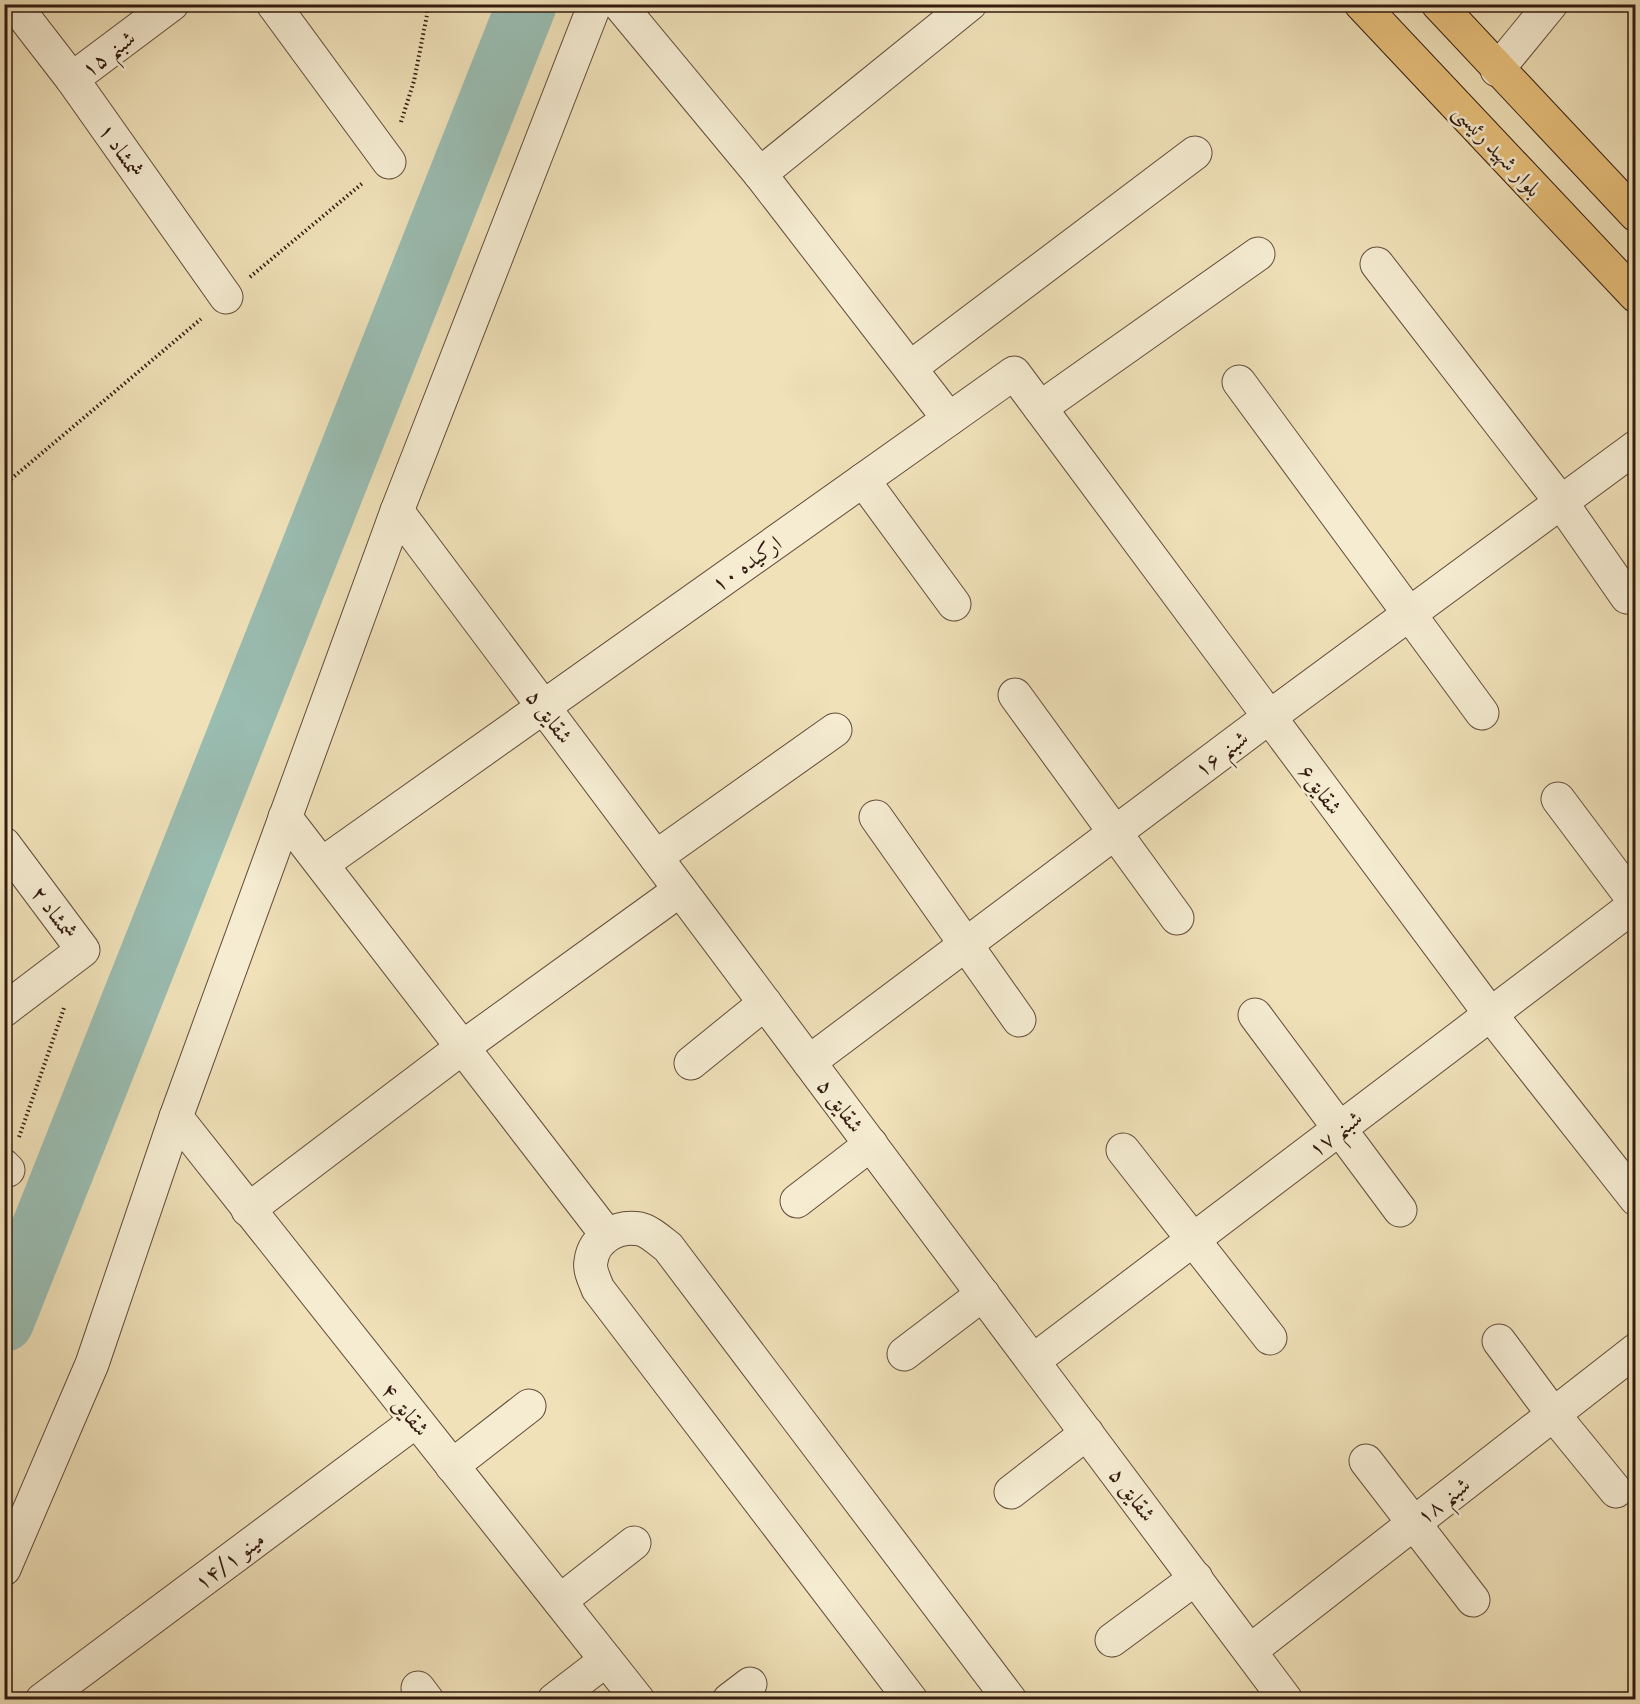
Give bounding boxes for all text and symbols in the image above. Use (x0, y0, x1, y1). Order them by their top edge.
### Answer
street label: شبنم ۱۵ (74, 22, 146, 89)
street label: بلوار شهید رئیسی (1446, 96, 1550, 204)
street label: شمشاد ۱ (92, 116, 152, 184)
street label: ارکیده ۱۰ (704, 527, 788, 599)
street label: شقایق ۵ (519, 682, 581, 750)
street label: شبنم ۱۶ (1187, 722, 1259, 789)
street label: شقایق۶ (1291, 757, 1351, 821)
street label: شمشاد ۲ (24, 878, 86, 946)
street label: شقایق ۵ (810, 1071, 872, 1139)
street label: شبنم ۱۷ (1301, 1102, 1373, 1169)
street label: شقایق ۴ (374, 1375, 438, 1443)
street label: شقایق ۵ (1102, 1460, 1164, 1528)
street label: شبنم ۱۸ (1409, 1469, 1480, 1536)
street label: مینو ۱۴/۱ (187, 1523, 271, 1597)

